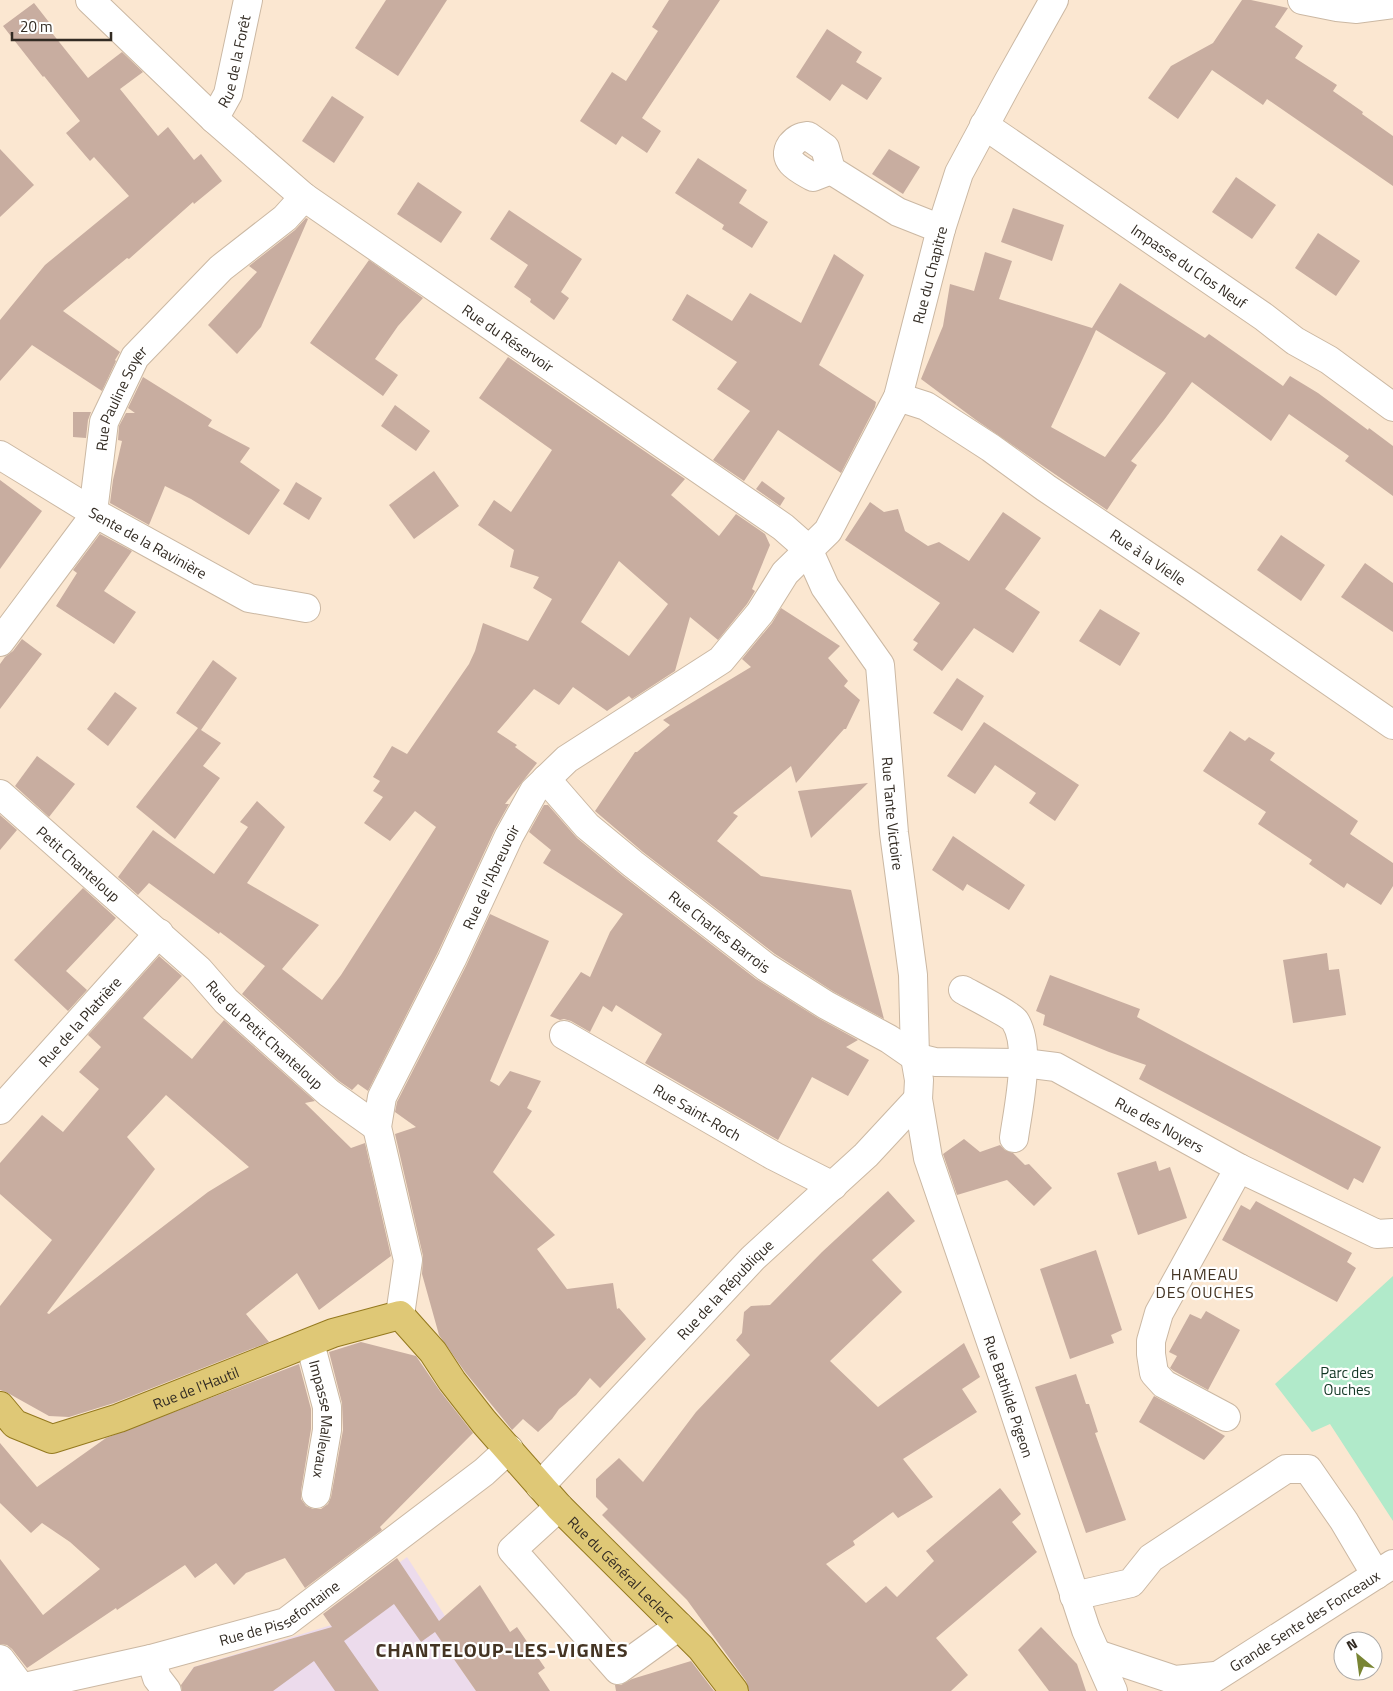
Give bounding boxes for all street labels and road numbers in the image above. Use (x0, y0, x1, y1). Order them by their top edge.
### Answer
street label: Rue de la Forêt (211, 12, 256, 112)
street label: Impasse du Clos Neuf (1127, 218, 1252, 314)
street label: Rue du Chapitre (906, 224, 953, 326)
street label: Rue du Réservoir (458, 298, 559, 378)
street label: Rue Pauline Soyer (89, 340, 152, 452)
street label: Sente de la Ravinière (85, 500, 211, 584)
street label: Rue à la Vielle (1106, 523, 1191, 591)
street label: Rue Tante Victoire (876, 756, 910, 872)
street label: Petit Chanteloup (32, 820, 126, 907)
street label: Rue de l'Abreuvoir (456, 820, 525, 933)
street label: Rue Charles Barrois (664, 884, 775, 979)
street label: Rue de la Platrière (33, 971, 127, 1072)
street label: Rue du Petit Chanteloup (201, 975, 329, 1095)
street label: Rue Saint-Roch (649, 1077, 746, 1146)
street label: Rue des Noyers (1111, 1090, 1209, 1158)
street label: Rue de la République (671, 1233, 778, 1345)
street label: Rue Bathilde Pigeon (978, 1332, 1040, 1460)
street label: Impasse Mallevaux (303, 1357, 339, 1480)
street label: Rue de l'Hautil (149, 1360, 242, 1415)
street label: Rue du Général Leclerc (563, 1511, 680, 1628)
street label: Grande Sente des Fonceaux (1225, 1564, 1384, 1677)
street label: Rue de Pissefontaine (216, 1574, 344, 1651)

